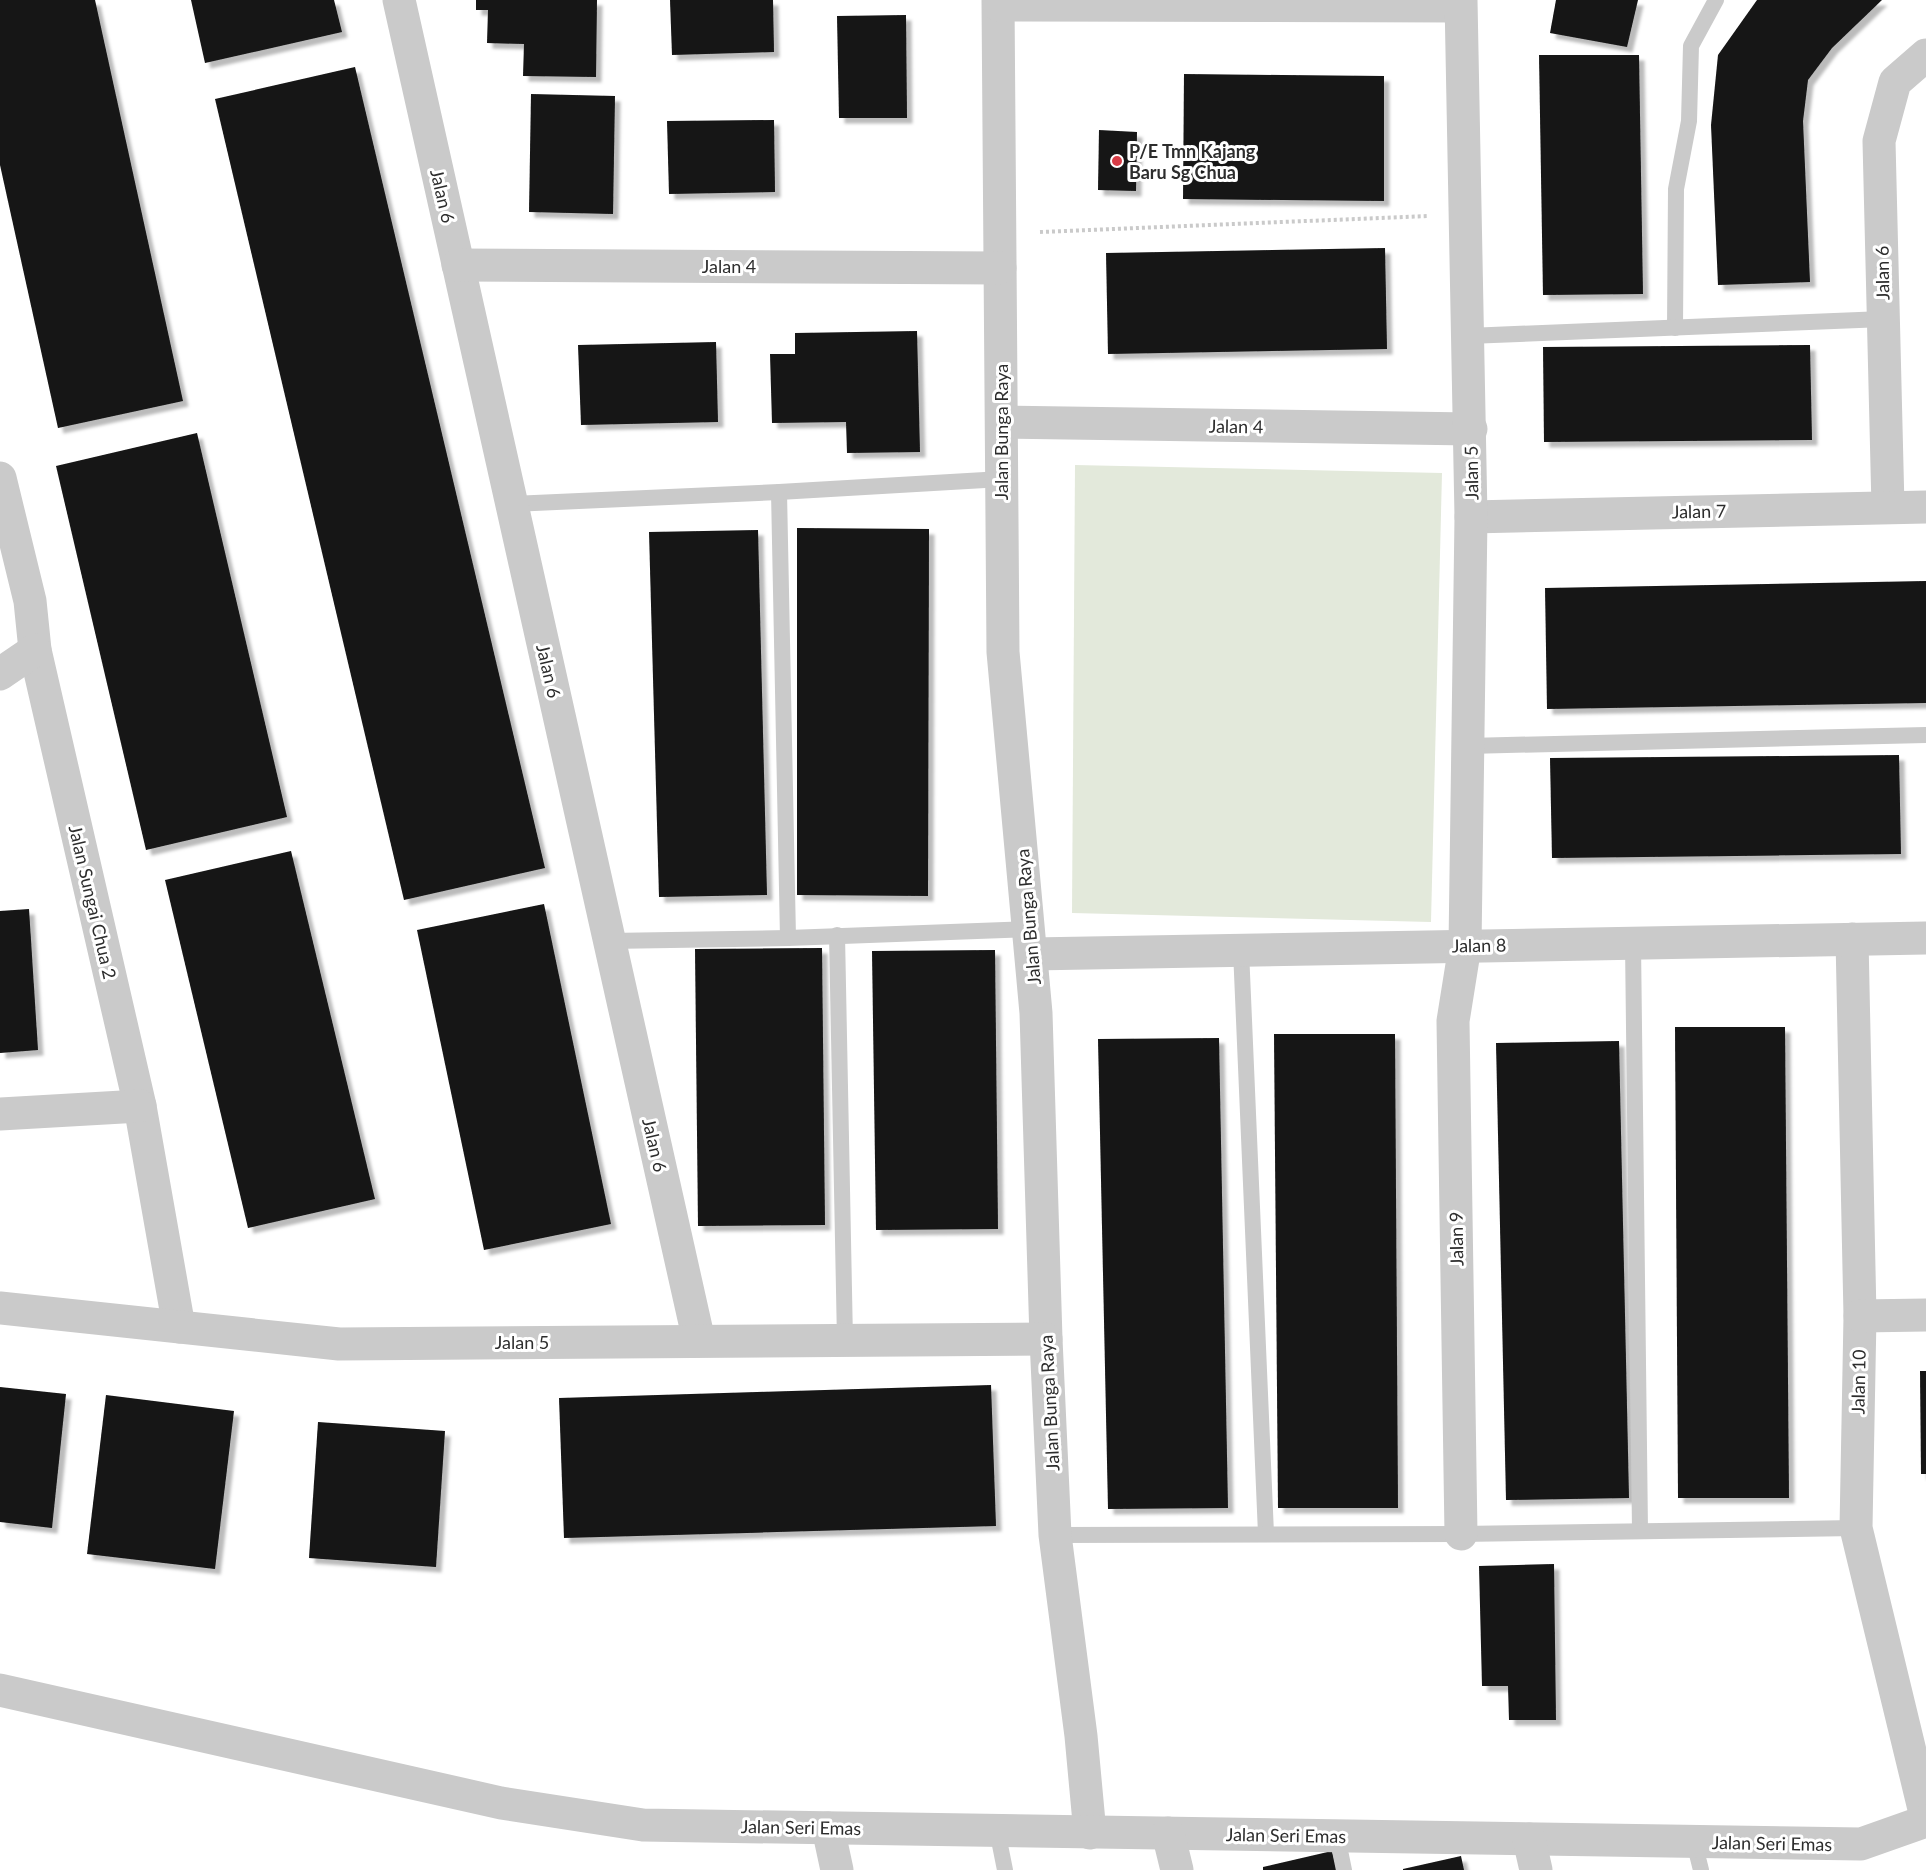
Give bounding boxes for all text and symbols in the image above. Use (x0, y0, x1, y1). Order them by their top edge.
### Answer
place label: P/E Tmn Kajang Baru Sg Chua (1129, 140, 1256, 183)
marker: P/E Tmn Kajang Baru Sg Chua (1110, 154, 1124, 168)
street label: Jalan 6 (426, 167, 460, 225)
street label: Jalan 6 (1871, 246, 1893, 300)
street label: Jalan 4 (702, 255, 756, 277)
street label: Jalan Bunga Raya (990, 364, 1012, 500)
street label: Jalan 4 (1209, 415, 1263, 437)
street label: Jalan 5 (1460, 446, 1482, 500)
street label: Jalan 7 (1672, 500, 1726, 522)
street label: Jalan 6 (532, 642, 566, 700)
street label: Jalan Sungai Chua 2 (65, 823, 121, 981)
street label: Jalan Bunga Raya (1011, 848, 1045, 986)
street label: Jalan 8 (1452, 934, 1506, 956)
street label: Jalan 6 (638, 1116, 672, 1174)
street label: Jalan 9 (1445, 1212, 1467, 1266)
street label: Jalan 5 (495, 1331, 549, 1353)
street label: Jalan Bunga Raya (1034, 1334, 1064, 1472)
street label: Jalan 10 (1846, 1349, 1870, 1415)
street label: Jalan Seri Emas (741, 1815, 862, 1839)
street label: Jalan Seri Emas (1226, 1823, 1347, 1847)
street label: Jalan Seri Emas (1712, 1831, 1833, 1855)

